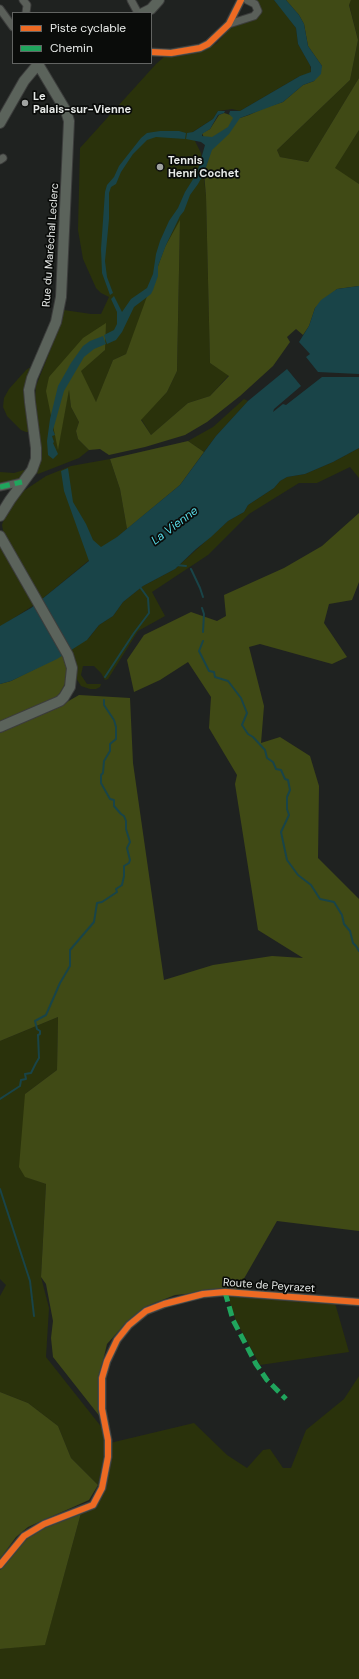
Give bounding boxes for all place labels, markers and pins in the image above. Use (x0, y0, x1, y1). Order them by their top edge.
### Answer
place label: Le Palais-sur-Vienne (33, 90, 131, 116)
marker: Le Palais-sur-Vienne (20, 98, 30, 108)
place label: Tennis Henri Cochet (168, 154, 239, 180)
marker: Tennis Henri Cochet (155, 162, 165, 172)

